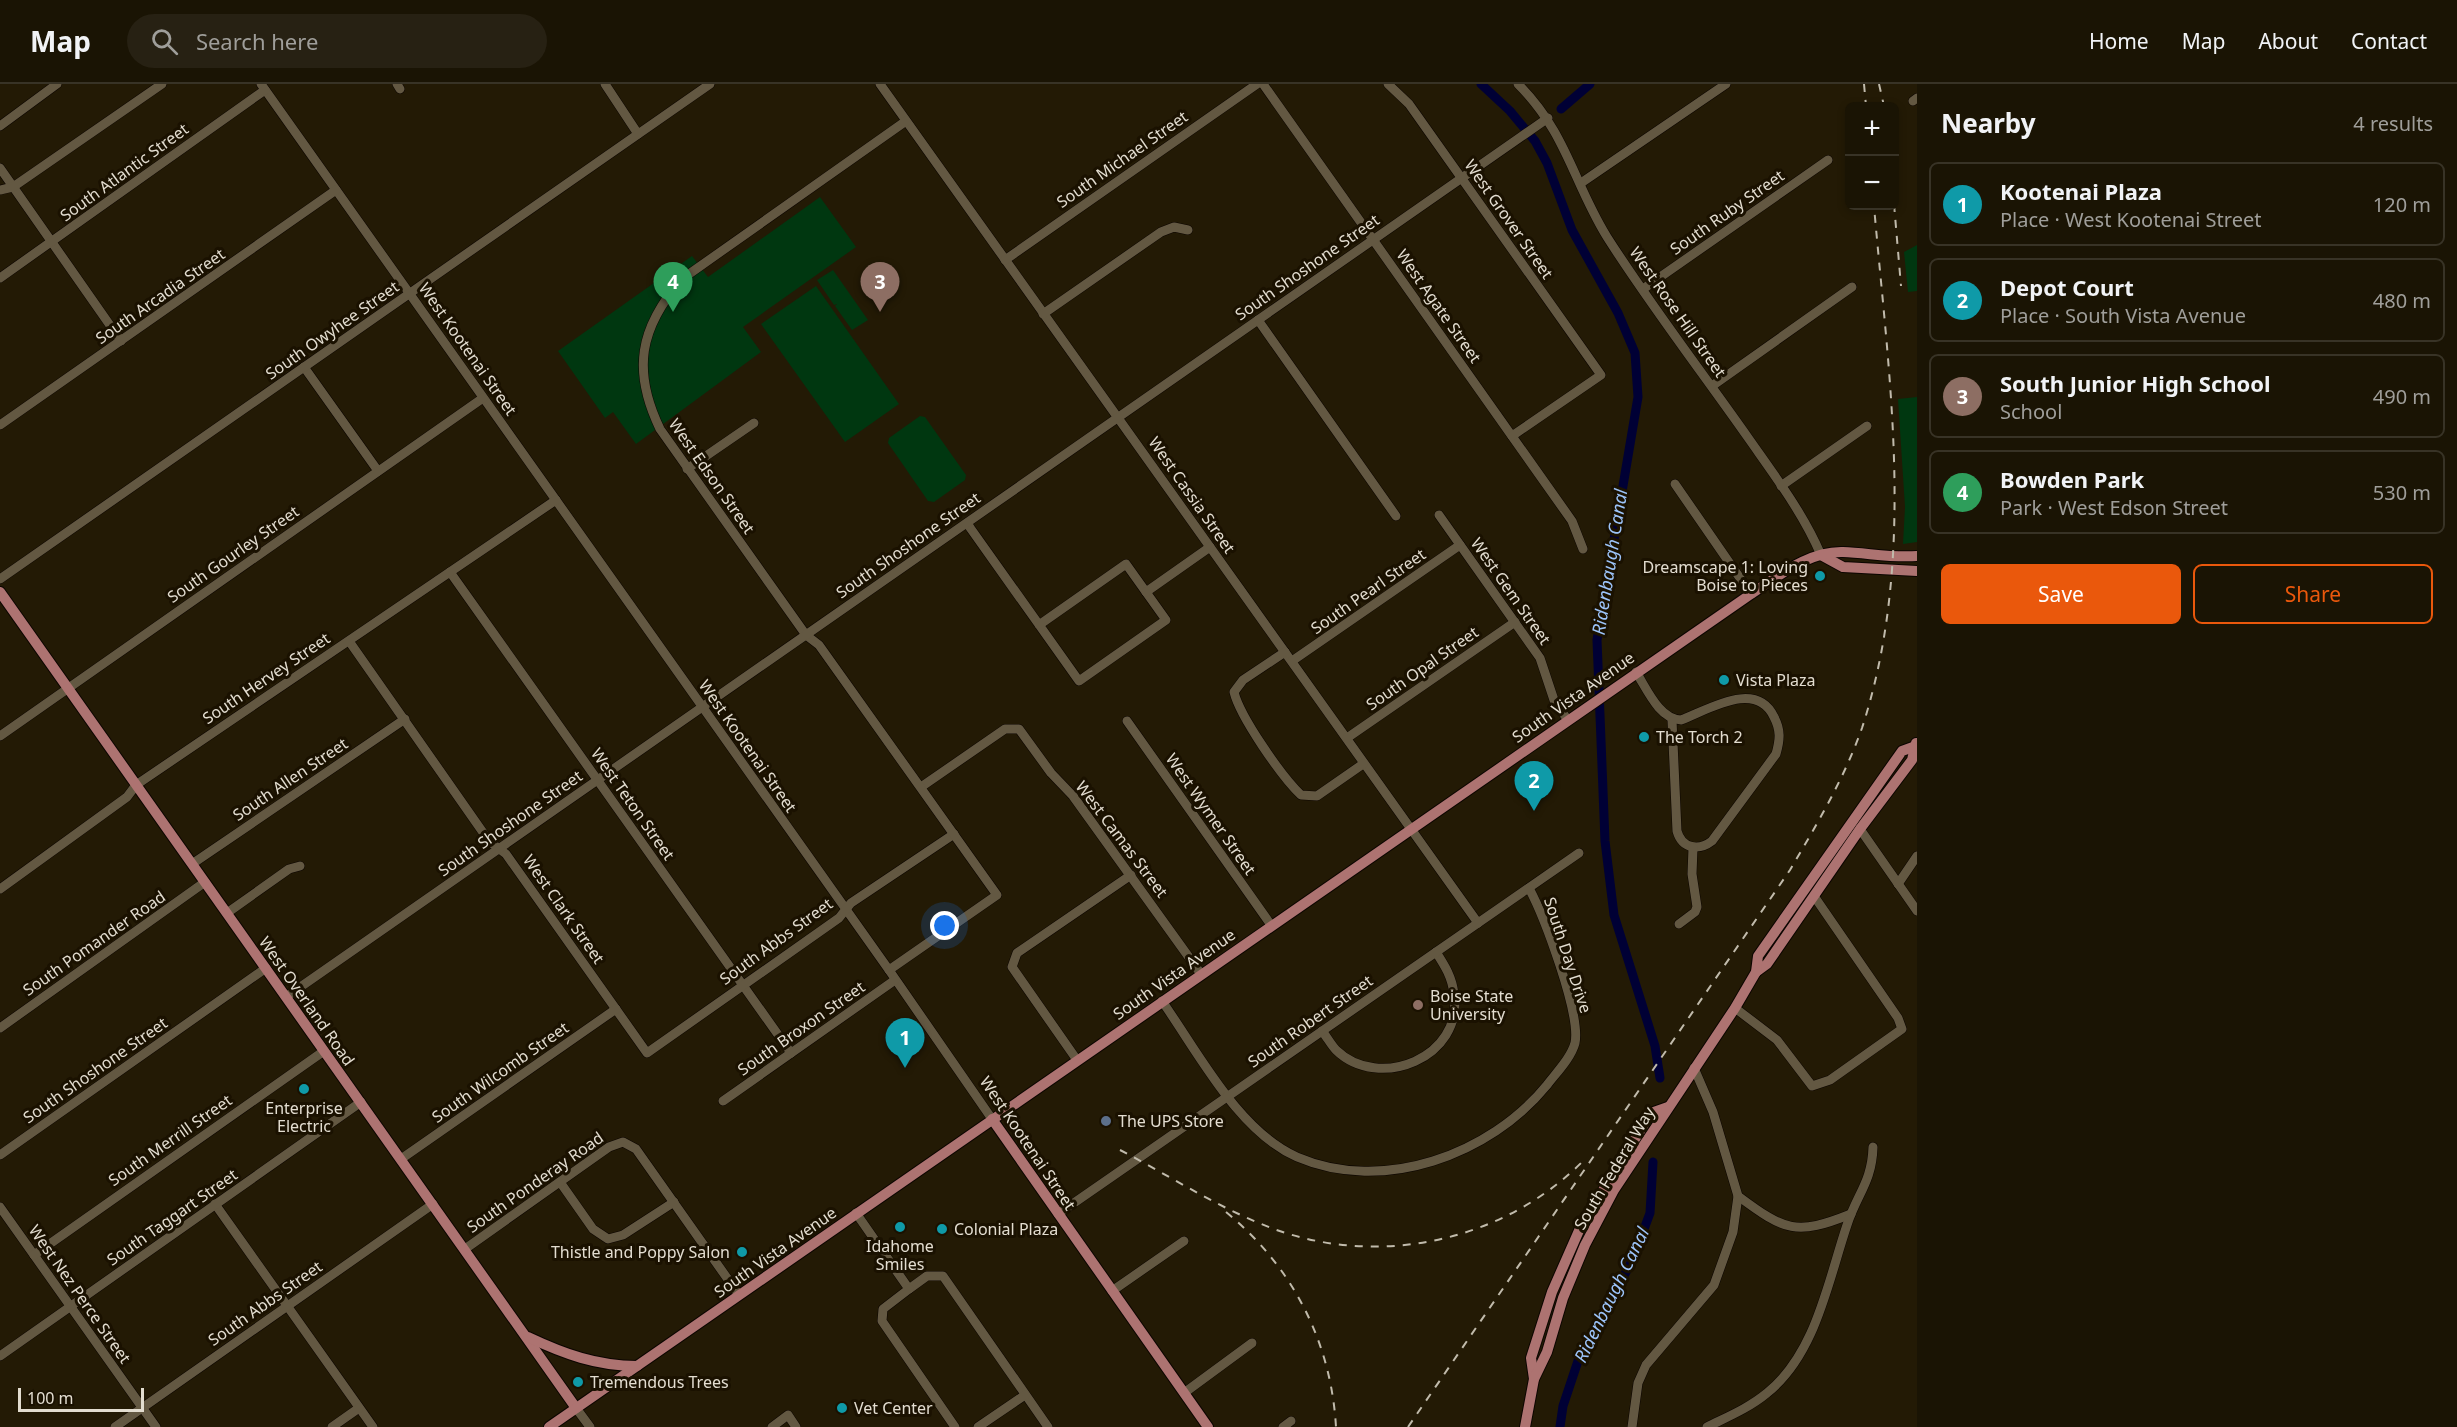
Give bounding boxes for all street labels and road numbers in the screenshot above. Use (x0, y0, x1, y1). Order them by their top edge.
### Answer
street label: South Michael Street (1052, 105, 1192, 213)
street label: South Atlantic Street (55, 118, 193, 226)
street label: West Grover Street (1460, 155, 1559, 283)
street label: South Ruby Street (1666, 164, 1789, 260)
street label: South Shoshone Street (1230, 209, 1384, 325)
street label: West Rose Hill Street (1625, 242, 1732, 382)
street label: South Arcadia Street (91, 243, 229, 349)
street label: West Agate Street (1392, 245, 1487, 367)
street label: South Owyhee Street (261, 276, 403, 384)
street label: West Kootenai Street (414, 278, 522, 420)
street label: West Edson Street (664, 414, 760, 538)
street label: West Cassia Street (1144, 432, 1241, 558)
street label: South Shoshone Street (831, 487, 985, 603)
street label: South Gourley Street (163, 500, 303, 608)
street label: West Gem Street (1466, 533, 1556, 649)
street label: South Pearl Street (1306, 543, 1430, 639)
street label: South Opal Street (1361, 621, 1483, 715)
street label: South Hervey Street (198, 627, 334, 729)
street label: South Vista Avenue (1507, 646, 1639, 748)
street label: West Kootenai Street (694, 675, 802, 817)
street label: South Allen Street (228, 732, 352, 826)
street label: West Teton Street (586, 744, 680, 865)
street label: West Wymer Street (1161, 749, 1261, 879)
street label: South Shoshone Street (433, 765, 587, 881)
street label: West Camas Street (1071, 776, 1173, 902)
street label: West Clark Street (518, 850, 610, 968)
street label: South Pomander Road (18, 885, 170, 1001)
street label: South Abbs Street (715, 892, 837, 989)
street label: South Day Drive (1539, 894, 1597, 1016)
street label: South Vista Avenue (1108, 923, 1240, 1025)
street label: West Overland Road (254, 932, 360, 1070)
street label: South Robert Street (1243, 969, 1377, 1072)
street label: South Broxon Street (733, 976, 869, 1080)
street label: South Shoshone Street (18, 1012, 172, 1128)
street label: South Wilcomb Street (427, 1016, 573, 1128)
street label: West Kootenai Street (975, 1072, 1081, 1214)
street label: South Merrill Street (104, 1089, 236, 1191)
street label: South Federal Way (1569, 1102, 1660, 1234)
street label: South Ponderay Road (462, 1126, 608, 1238)
street label: South Taggart Street (102, 1164, 242, 1270)
street label: South Vista Avenue (709, 1201, 841, 1303)
street label: West Nez Perce Street (24, 1220, 136, 1368)
street label: South Abbs Street (204, 1255, 327, 1351)

